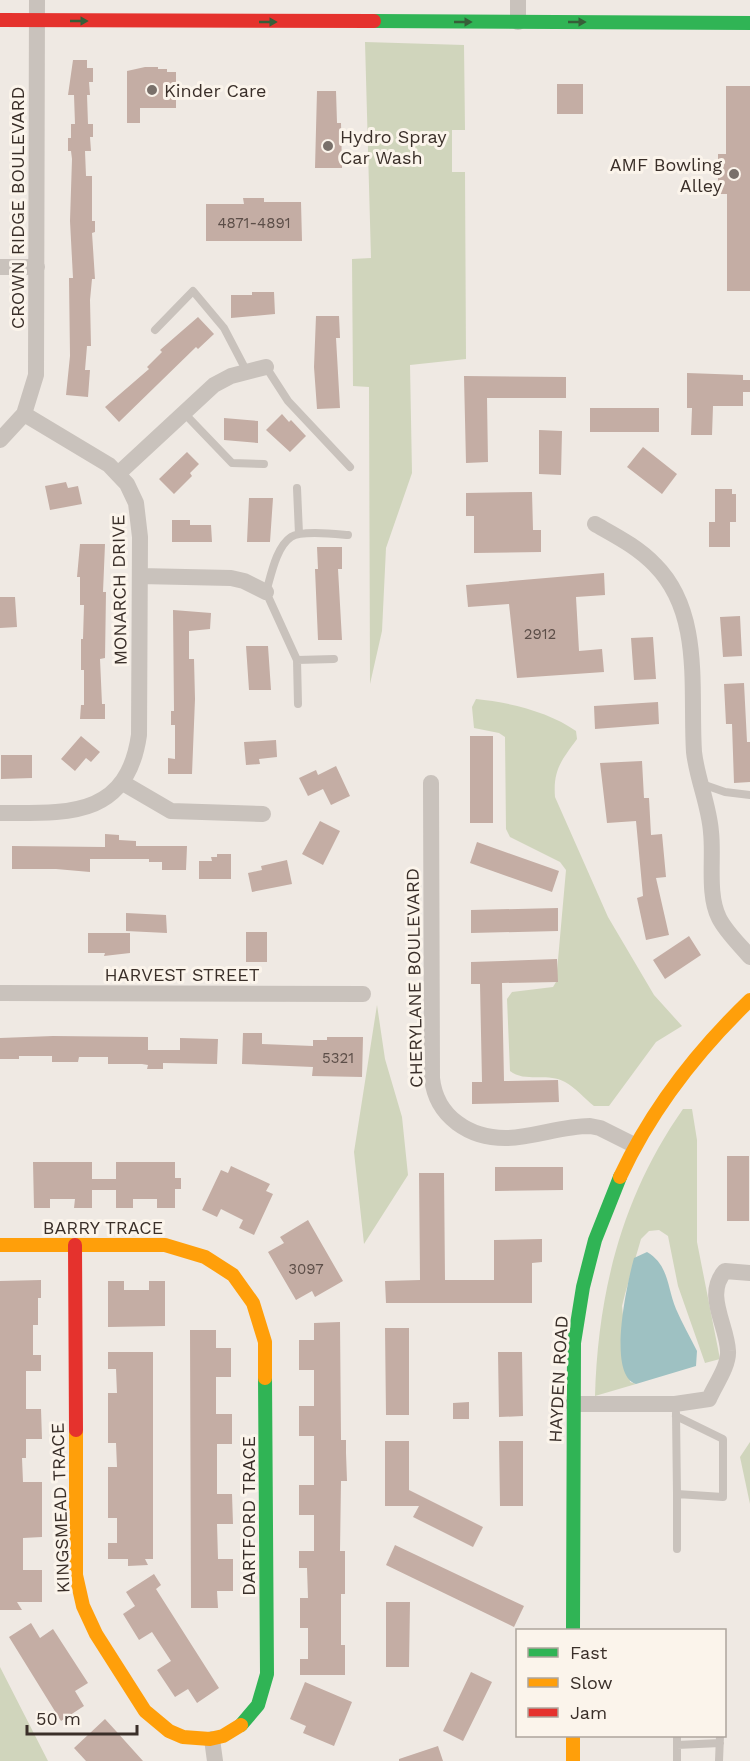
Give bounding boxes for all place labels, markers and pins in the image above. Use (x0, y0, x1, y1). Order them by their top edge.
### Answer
place label: Kinder Care (164, 80, 266, 101)
marker: Kinder Care (145, 83, 159, 97)
place label: Hydro Spray Car Wash (340, 126, 447, 168)
marker: Hydro Spray Car Wash (321, 139, 335, 153)
place label: AMF Bowling Alley (610, 154, 723, 196)
marker: AMF Bowling Alley (727, 167, 741, 181)

